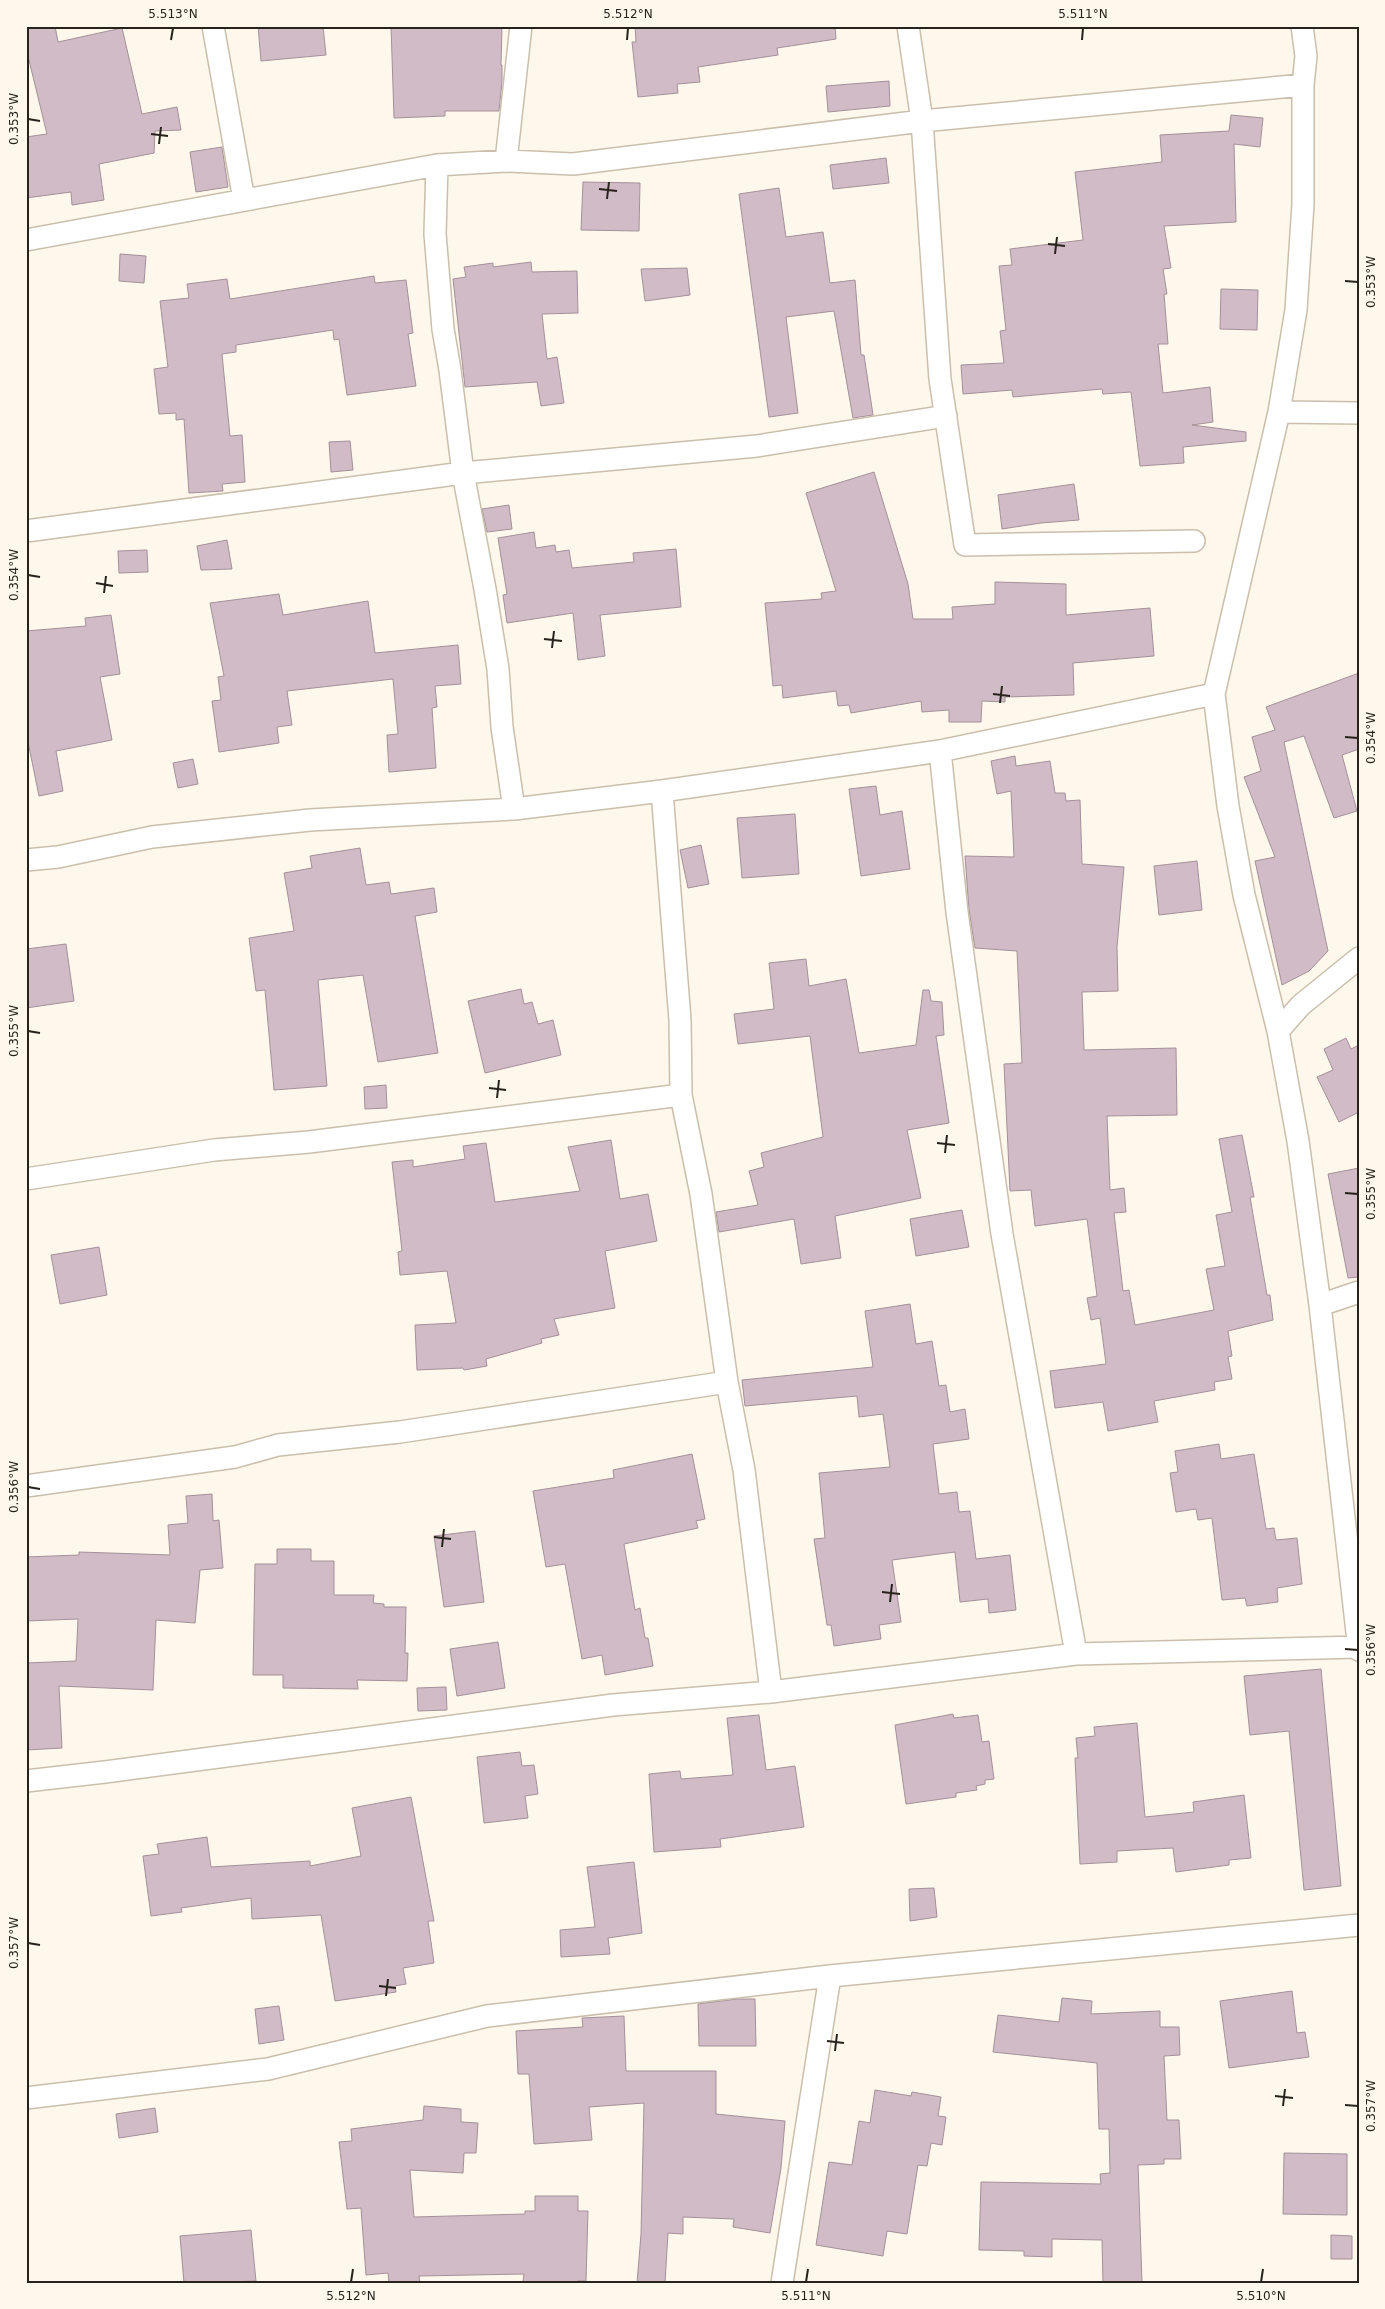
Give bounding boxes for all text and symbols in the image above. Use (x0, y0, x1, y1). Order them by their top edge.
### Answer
text: 5.513°N (148, 7, 198, 21)
text: 5.512°N (603, 7, 653, 21)
text: 5.511°N (1058, 7, 1108, 21)
text: 0.353°W (7, 93, 21, 145)
text: 0.353°W (1364, 256, 1378, 308)
text: 0.354°W (7, 549, 21, 601)
text: 0.354°W (1364, 712, 1378, 764)
text: 0.355°W (7, 1005, 21, 1057)
text: 0.355°W (1364, 1168, 1378, 1220)
text: 0.356°W (7, 1461, 21, 1513)
text: 0.356°W (1364, 1624, 1378, 1676)
text: 0.357°W (7, 1917, 21, 1969)
text: 0.357°W (1364, 2080, 1378, 2132)
text: 5.512°N (326, 2289, 376, 2303)
text: 5.511°N (781, 2289, 831, 2303)
text: 5.510°N (1236, 2289, 1286, 2303)

